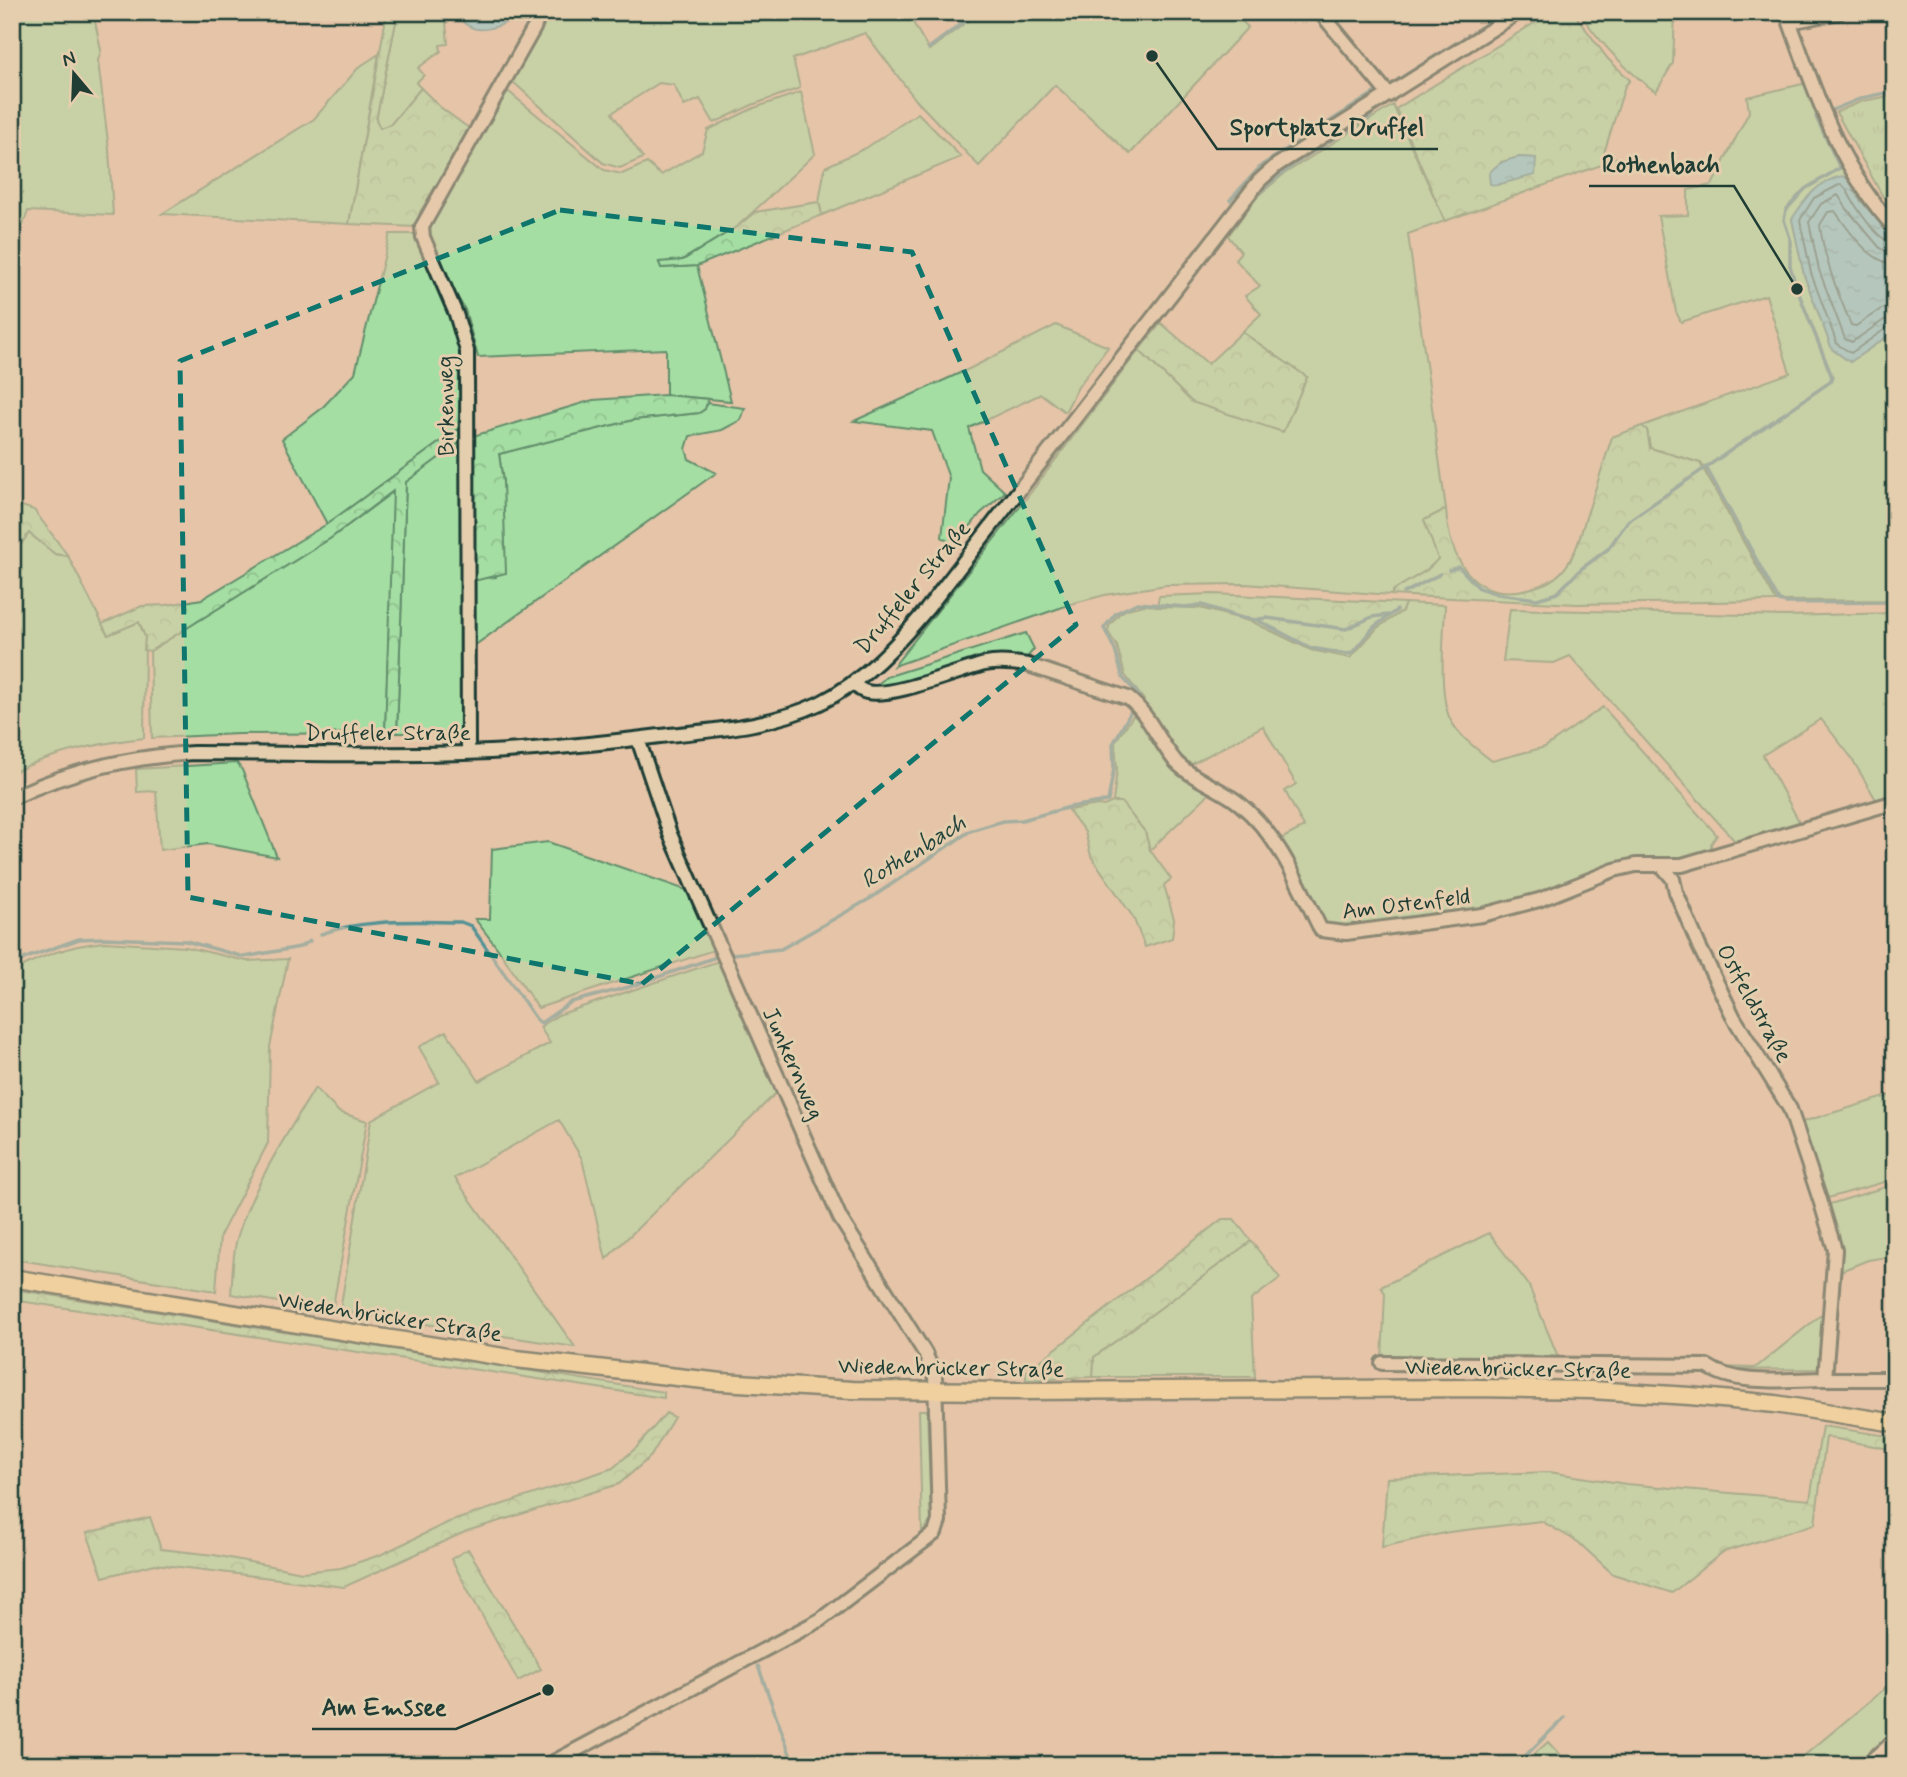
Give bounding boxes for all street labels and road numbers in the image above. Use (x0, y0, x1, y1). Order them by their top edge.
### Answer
street label: Birkenweg (431, 355, 465, 456)
street label: Druffeler Straße (849, 515, 978, 662)
street label: Druffeler Straße (305, 719, 471, 749)
street label: Am Ostenfeld (1340, 882, 1472, 928)
street label: Ostfeldstraße (1708, 939, 1798, 1069)
street label: Junkernweg (754, 1003, 830, 1125)
street label: Wiedenbrücker Straße (275, 1285, 504, 1351)
street label: Wiedenbrücker Straße (837, 1352, 1064, 1386)
street label: Wiedenbrücker Straße (1404, 1353, 1631, 1387)

